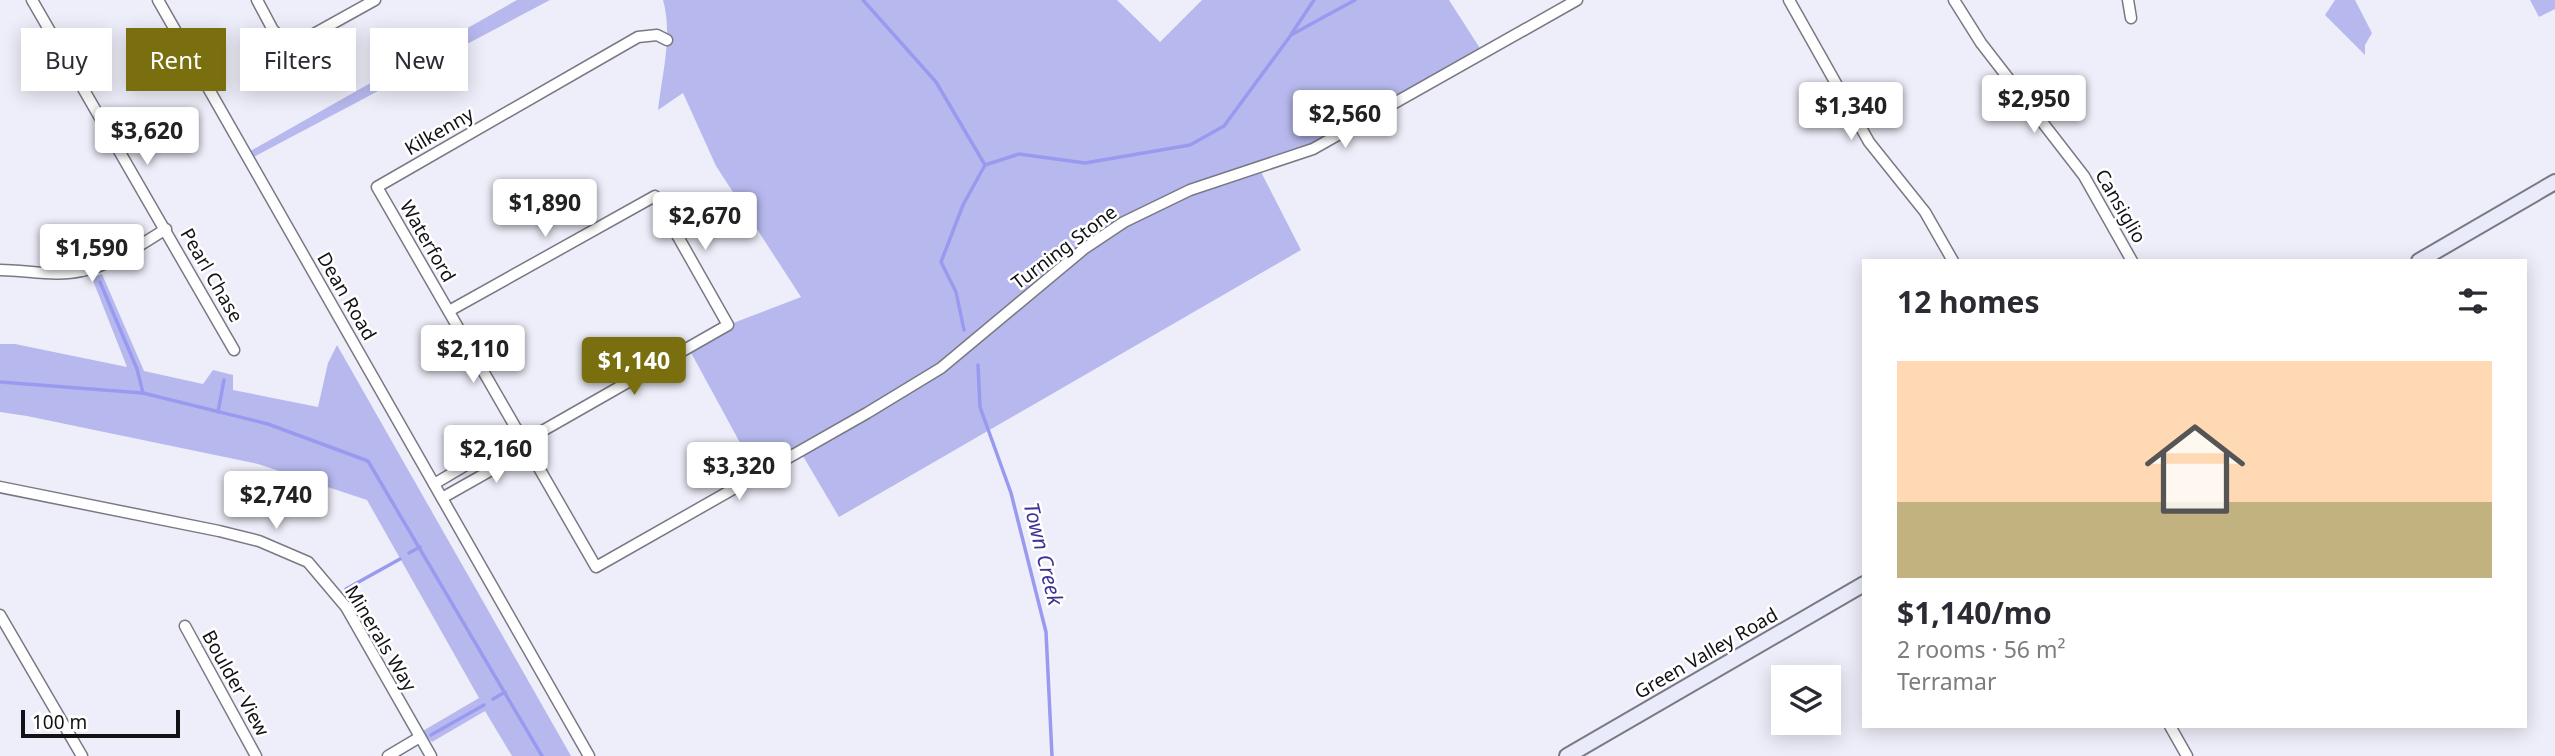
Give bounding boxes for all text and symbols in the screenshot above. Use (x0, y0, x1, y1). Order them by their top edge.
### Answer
chip: Buy (21, 28, 112, 91)
chip: Rent (126, 28, 226, 91)
chip: Filters (240, 28, 356, 91)
chip: New (370, 28, 468, 91)
pin: $2,950 (1977, 76, 2091, 135)
pin: $1,340 (1794, 82, 1908, 142)
text: $2,950 (1998, 82, 2070, 114)
text: $1,340 (1815, 89, 1887, 121)
pin: $2,560 (1288, 90, 1402, 150)
text: $2,560 (1309, 97, 1381, 129)
street label: Kilkenny (400, 101, 479, 161)
pin: $3,620 (90, 108, 204, 167)
text: $3,620 (111, 114, 183, 146)
street label: Cansiglio (2089, 164, 2153, 248)
pin: $1,890 (488, 180, 602, 239)
text: $1,890 (509, 186, 581, 218)
pin: $2,670 (648, 192, 762, 252)
street label: Waterford (394, 195, 462, 287)
text: $2,670 (669, 199, 741, 231)
street label: Turning Stone (1006, 199, 1122, 295)
street label: Pearl Chase (175, 223, 249, 327)
pin: $1,590 (35, 224, 149, 284)
text: $1,590 (56, 231, 128, 263)
street label: Dean Road (311, 247, 383, 345)
text: 12 homes (1897, 281, 2040, 322)
icon: filters (2454, 282, 2492, 320)
pin: $2,110 (416, 326, 530, 385)
text: $2,110 (437, 332, 509, 364)
pin: $1,140 (577, 338, 691, 397)
text: $1,140 (598, 344, 670, 376)
icon: home (2132, 406, 2258, 532)
pin: $2,160 (439, 426, 553, 485)
text: $2,160 (460, 432, 532, 464)
pin: $3,320 (682, 442, 796, 502)
text: $3,320 (703, 449, 775, 481)
pin: $2,740 (219, 472, 333, 531)
text: $2,740 (240, 478, 312, 510)
water label: Town Creek (1018, 499, 1071, 610)
street label: Minerals Way (339, 580, 423, 696)
text: $1,140/mo (1897, 592, 2052, 633)
street label: Green Valley Road (1630, 601, 1782, 705)
street label: Boulder View (196, 625, 276, 741)
text: 2 rooms · 56 m² (1897, 633, 2066, 665)
map controls (1771, 665, 1841, 735)
button: layers (1771, 665, 1841, 735)
text: Terramar (1897, 665, 1997, 697)
scale bar (21, 707, 180, 739)
text: 100 m (32, 709, 87, 735)

